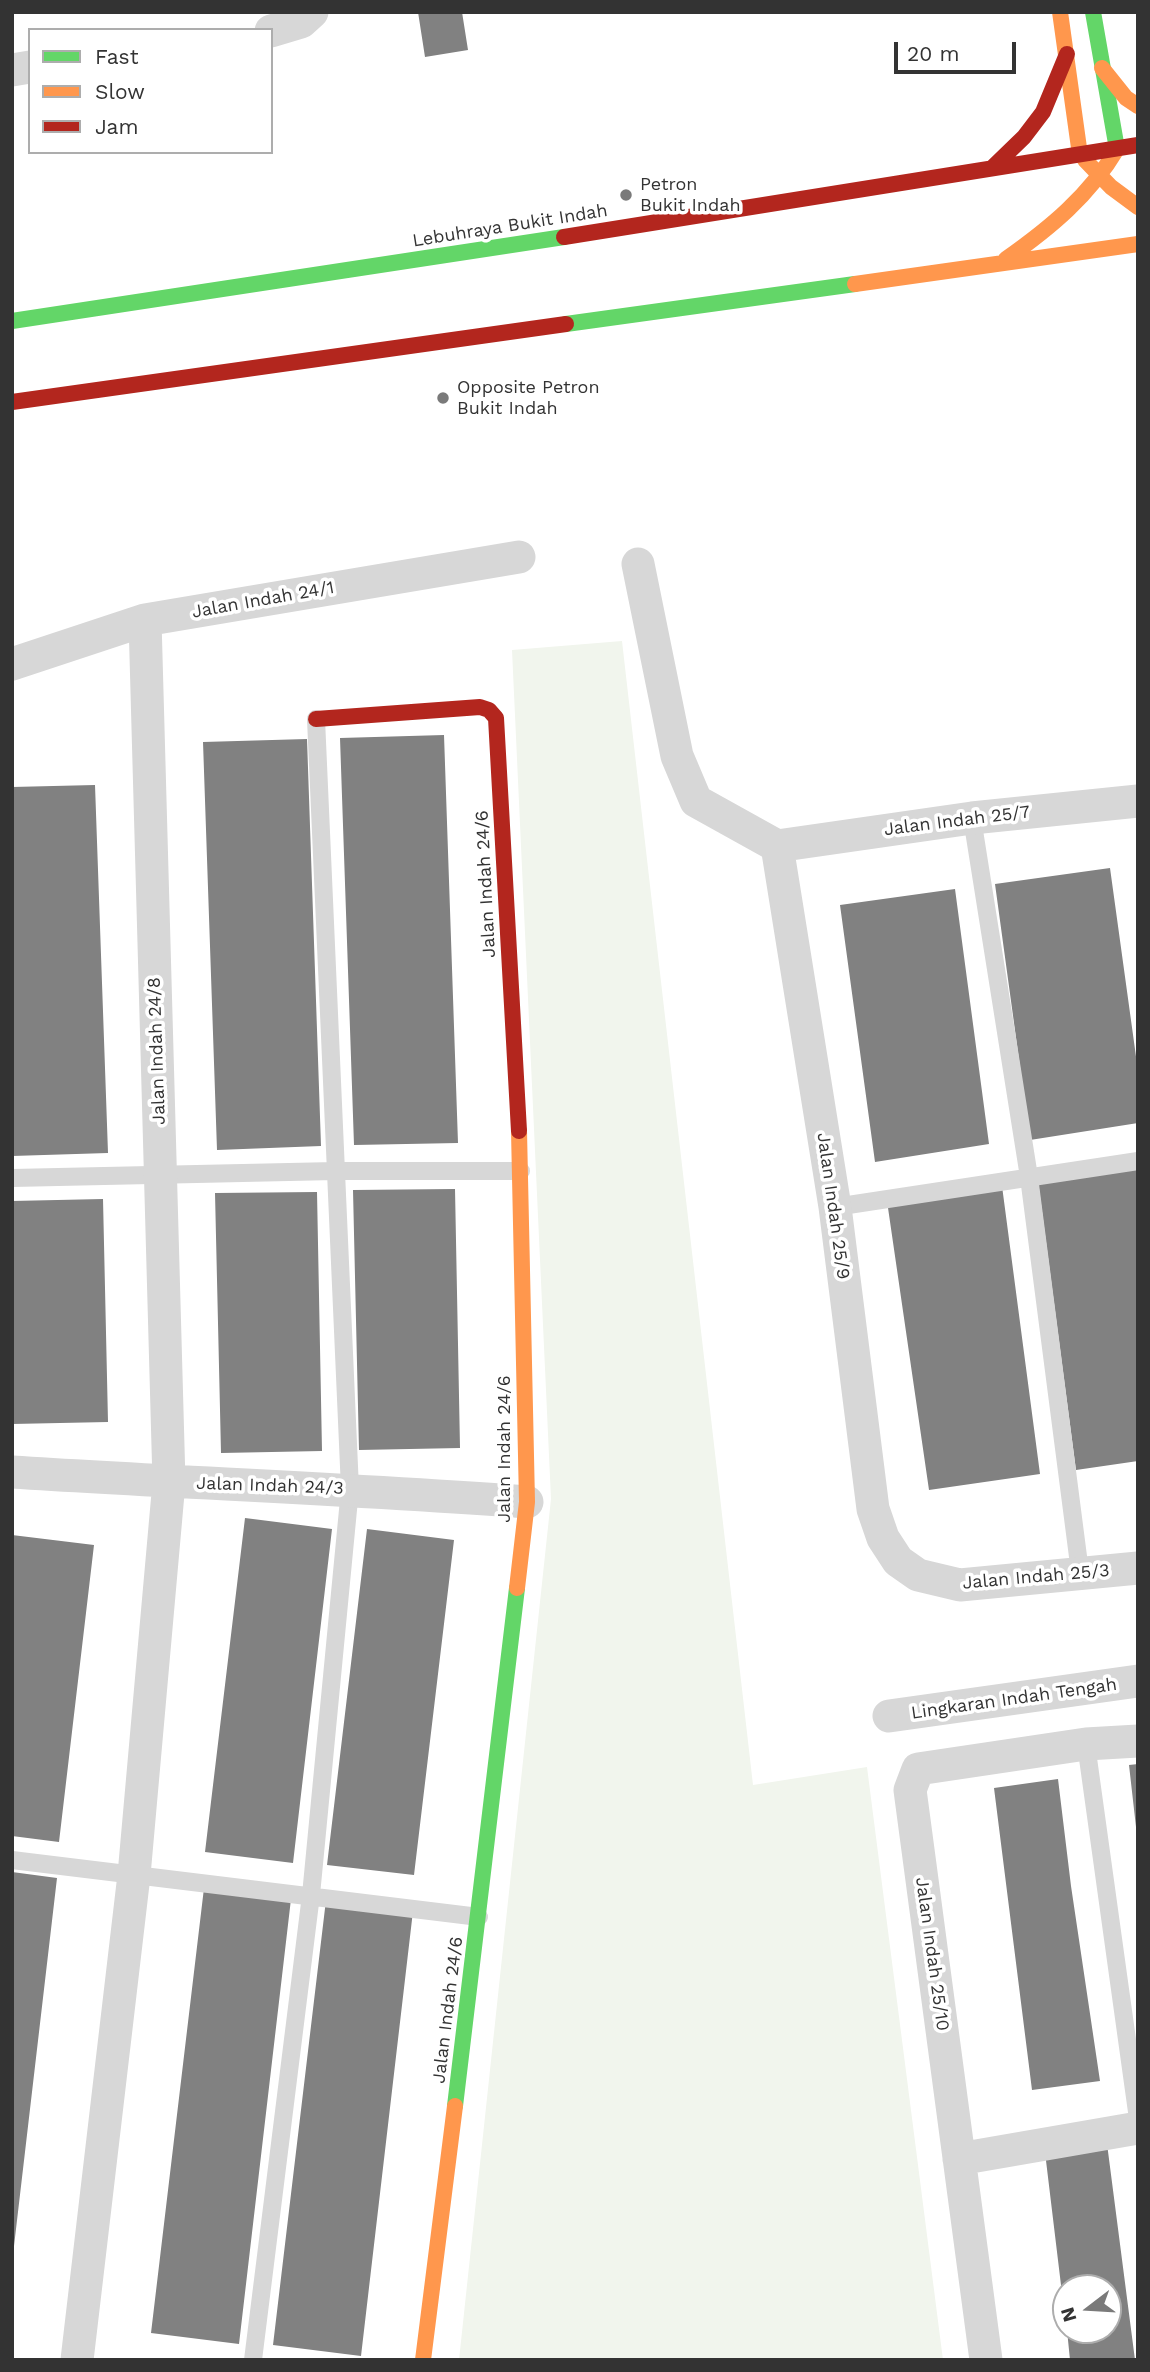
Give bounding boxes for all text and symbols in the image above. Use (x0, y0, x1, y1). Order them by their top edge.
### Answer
legend (28, 28, 273, 154)
scale bar (898, 28, 1020, 72)
text: 20 m (907, 41, 959, 66)
text: Fast (95, 44, 139, 69)
text: Slow (95, 79, 145, 104)
text: Jam (95, 114, 138, 139)
place label: Petron Bukit Indah (640, 174, 741, 216)
marker: Petron Bukit Indah (618, 187, 634, 203)
street label: Lebuhraya Bukit Indah (411, 200, 609, 252)
place label: Opposite Petron Bukit Indah (457, 377, 600, 420)
marker: Opposite Petron Bukit Indah (435, 390, 451, 406)
street label: Jalan Indah 24/1 (190, 577, 336, 623)
street label: Jalan Indah 25/7 (883, 801, 1031, 841)
street label: Jalan Indah 24/6 (471, 810, 501, 958)
street label: Jalan Indah 24/8 (144, 977, 170, 1125)
street label: Jalan Indah 25/9 (812, 1131, 854, 1281)
street label: Jalan Indah 24/6 (494, 1375, 516, 1523)
street label: Jalan Indah 24/3 (196, 1473, 344, 1499)
street label: Jalan Indah 25/3 (962, 1560, 1110, 1594)
street label: Lingkaran Indah Tengah (910, 1674, 1118, 1724)
street label: Jalan Indah 25/10 (911, 1876, 953, 2032)
street label: Jalan Indah 24/6 (428, 1935, 468, 2085)
north arrow (1052, 2274, 1122, 2344)
text: N (1055, 2305, 1081, 2325)

